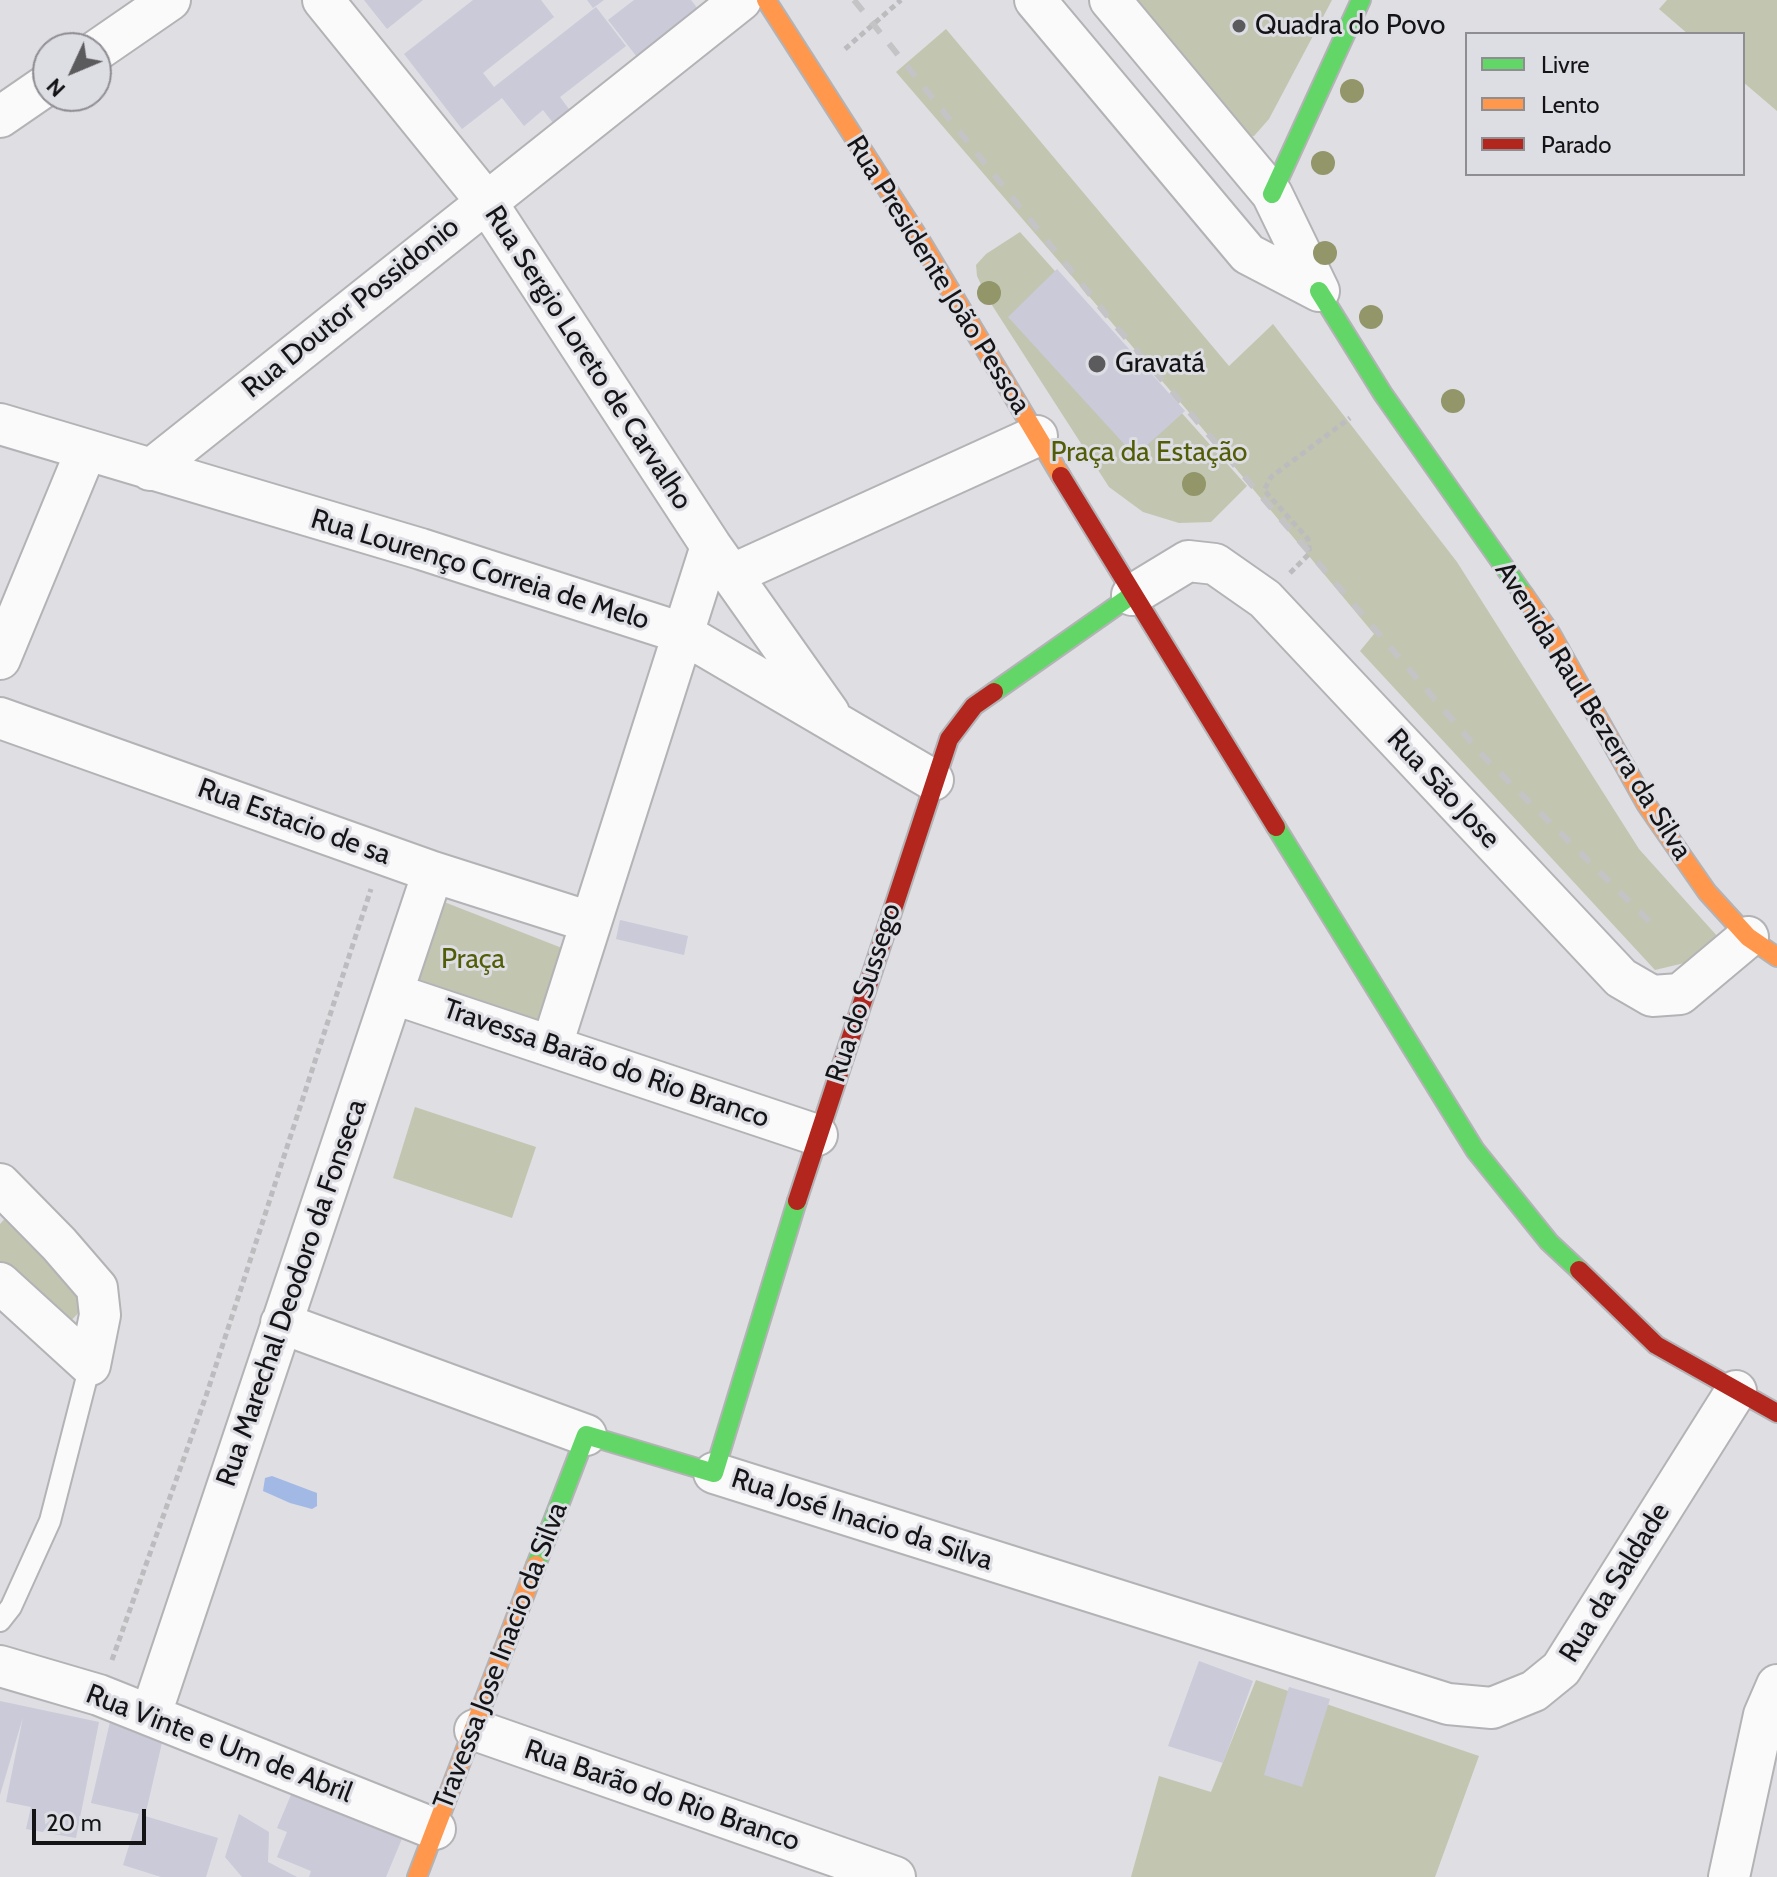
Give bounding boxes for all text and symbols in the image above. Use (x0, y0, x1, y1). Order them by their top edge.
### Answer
place label: Quadra do Povo (1255, 9, 1445, 43)
marker: Quadra do Povo (1230, 17, 1248, 35)
north arrow (32, 32, 112, 112)
legend (1465, 32, 1745, 176)
text: Livre (1541, 50, 1589, 79)
text: N (41, 73, 71, 103)
text: Lento (1541, 90, 1600, 119)
street label: Rua Presidente João Pessoa (839, 130, 1037, 420)
text: Parado (1541, 130, 1611, 159)
street label: Rua Sergio Loreto de Carvalho (477, 200, 699, 516)
street label: Rua Doutor Possidonio (236, 210, 466, 406)
place label: Gravatá (1115, 347, 1205, 381)
marker: Gravatá (1086, 353, 1108, 375)
park label: Praça da Estação (1050, 436, 1248, 470)
street label: Rua Lourenço Correia de Melo (307, 502, 653, 638)
street label: Avenida Raul Bezerra da Silva (1487, 556, 1699, 866)
street label: Rua São Jose (1379, 722, 1507, 856)
street label: Rua Estacio de sa (193, 772, 395, 872)
street label: Rua do Sussego (819, 899, 909, 1087)
park label: Praça (441, 943, 505, 977)
street label: Travessa Barão do Rio Branco (439, 992, 773, 1136)
street label: Rua Marechal Deodoro da Fonseca (210, 1095, 374, 1491)
street label: Rua José Inacio da Silva (727, 1462, 997, 1578)
street label: Rua da Saldade (1553, 1497, 1677, 1669)
street label: Travessa Jose Inacio da Silva (427, 1498, 575, 1814)
street label: Rua Vinte e Um de Abril (81, 1678, 357, 1810)
street label: Rua Barão do Rio Branco (520, 1733, 804, 1859)
scale bar (36, 1793, 150, 1843)
text: 20 m (46, 1808, 102, 1837)

